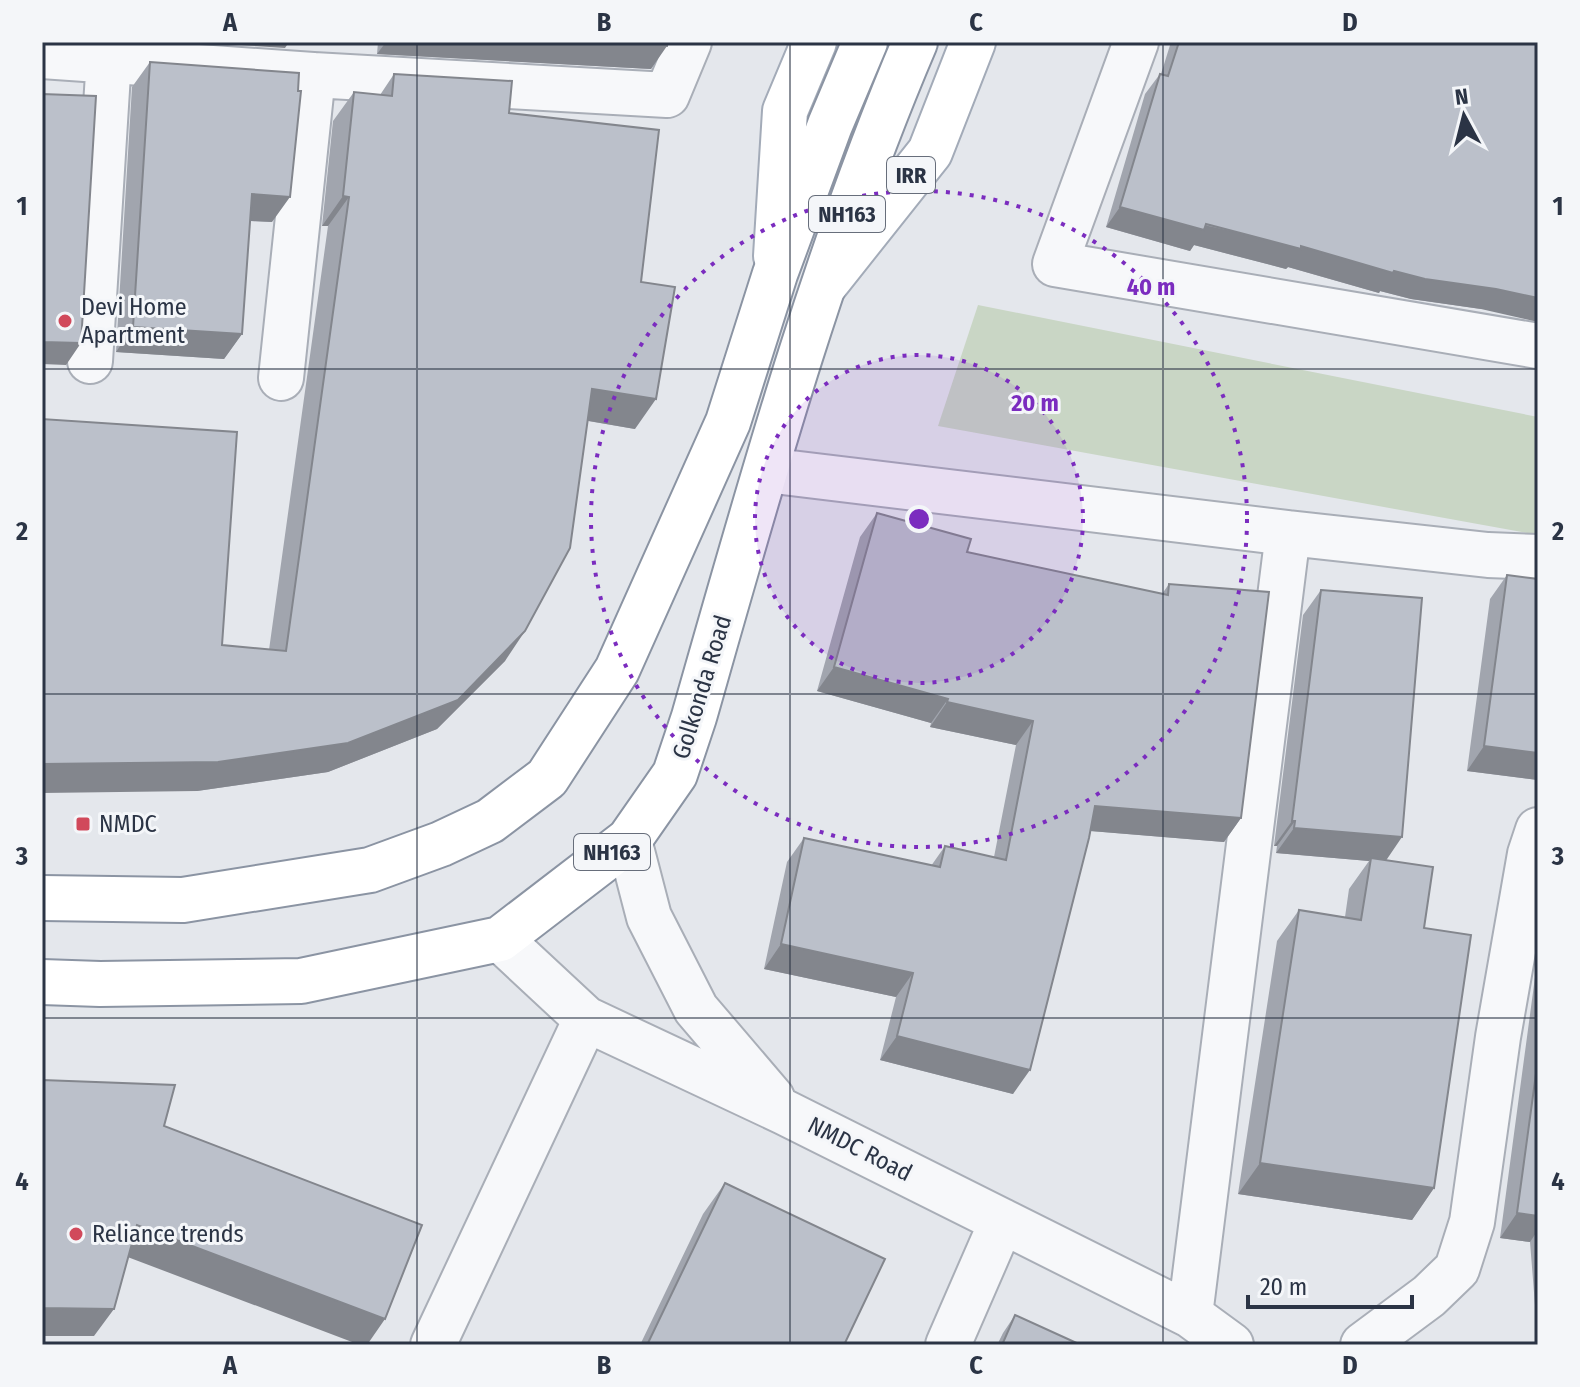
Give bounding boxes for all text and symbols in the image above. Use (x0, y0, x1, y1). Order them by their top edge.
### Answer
text: A (222, 7, 238, 38)
text: B (597, 7, 612, 38)
text: C (969, 7, 983, 38)
text: D (1342, 7, 1358, 38)
north arrow (1424, 76, 1504, 156)
text: N (1453, 82, 1470, 111)
road number: IRR (887, 157, 935, 193)
text: 1 (17, 191, 28, 222)
text: 1 (1553, 191, 1564, 222)
road number: NH163 (809, 196, 885, 232)
text: 40 m (1127, 273, 1175, 301)
place label: Devi Home Apartment (81, 293, 187, 349)
marker: Devi Home Apartment (56, 312, 74, 330)
text: 20 m (1010, 389, 1059, 417)
centre of rings (905, 505, 933, 533)
text: 2 (15, 516, 28, 547)
text: 2 (1551, 516, 1564, 547)
street label: Golkonda Road (667, 612, 737, 762)
place label: NMDC (99, 810, 157, 838)
marker: NMDC (74, 815, 92, 833)
road number: NH163 (574, 834, 650, 870)
text: 3 (15, 841, 28, 872)
text: 3 (1551, 841, 1564, 872)
street label: NMDC Road (803, 1111, 917, 1187)
text: 4 (15, 1166, 29, 1197)
text: 4 (1551, 1166, 1565, 1197)
place label: Reliance trends (92, 1220, 244, 1248)
marker: Reliance trends (67, 1225, 85, 1243)
scale bar (1248, 1259, 1412, 1309)
text: 20 m (1260, 1273, 1307, 1301)
text: A (222, 1350, 238, 1381)
text: B (597, 1350, 612, 1381)
text: C (969, 1350, 983, 1381)
text: D (1342, 1350, 1358, 1381)

